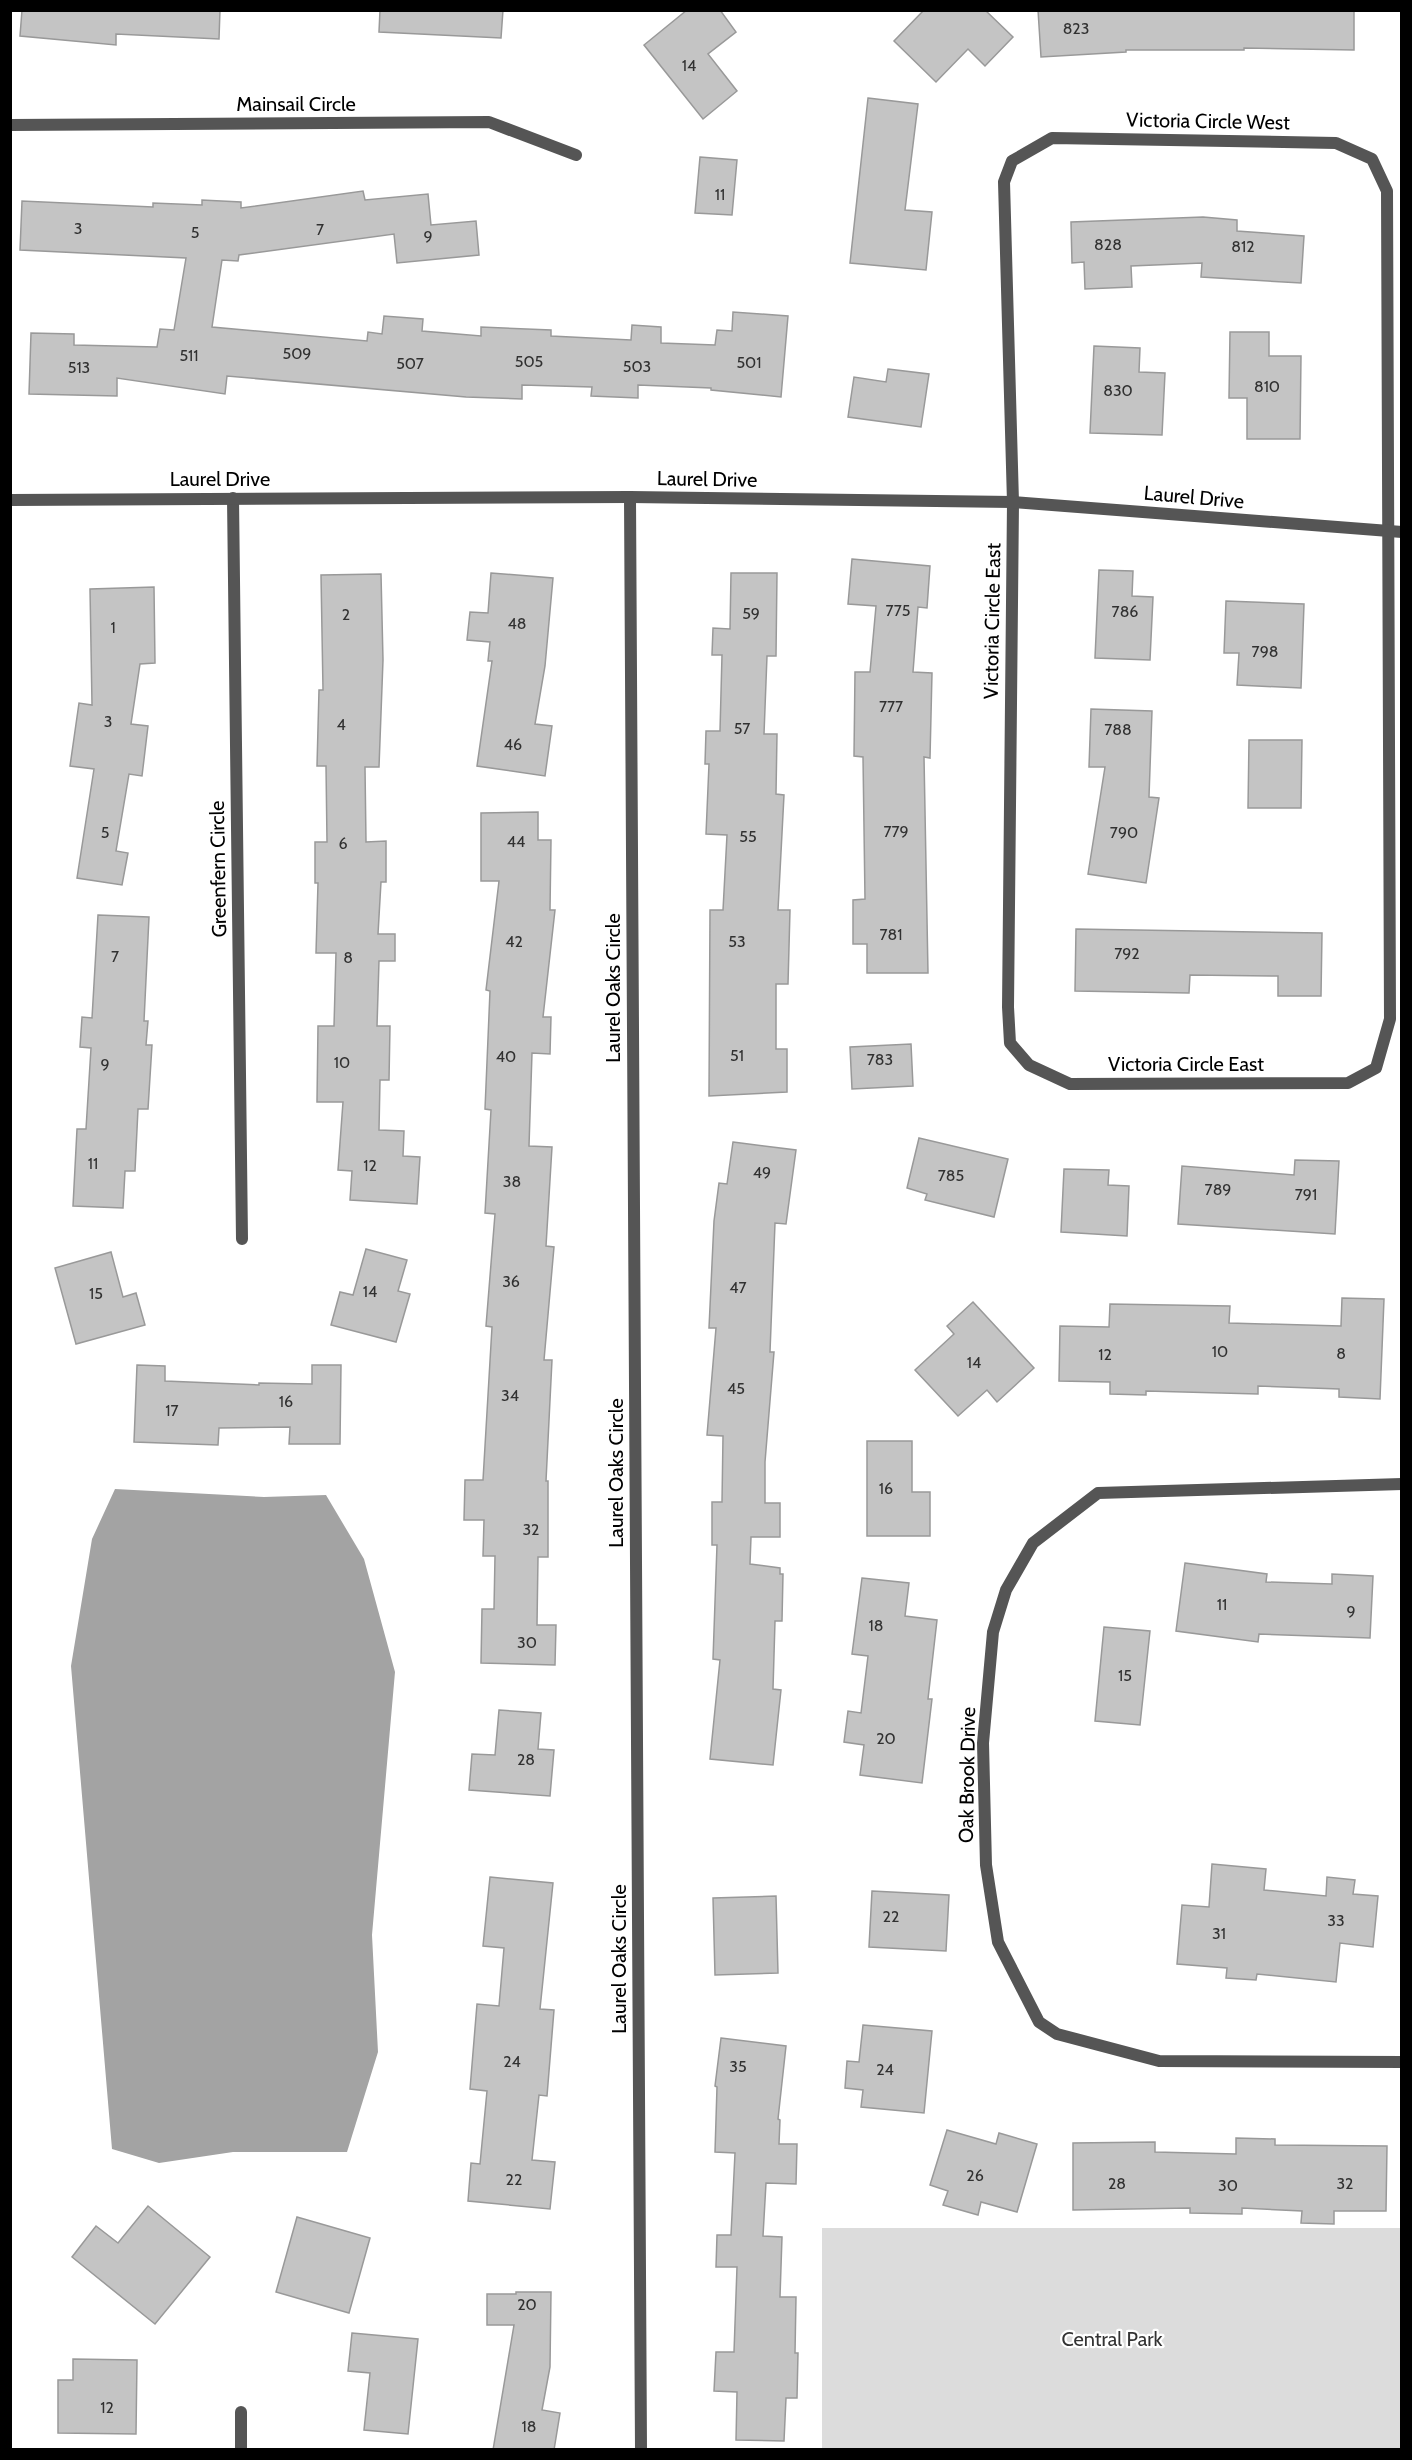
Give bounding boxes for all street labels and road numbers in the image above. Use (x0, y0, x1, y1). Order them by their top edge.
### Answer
street label: Mainsail Circle (236, 92, 356, 116)
street label: Victoria Circle West (1126, 108, 1290, 134)
street label: Laurel Drive (657, 466, 757, 492)
street label: Laurel Drive (170, 467, 270, 491)
street label: Laurel Drive (1143, 481, 1245, 513)
street label: Victoria Circle East (979, 542, 1005, 699)
street label: Greenfern Circle (205, 800, 231, 938)
street label: Laurel Oaks Circle (601, 913, 625, 1063)
street label: Victoria Circle East (1108, 1052, 1264, 1076)
street label: Laurel Oaks Circle (604, 1398, 628, 1548)
street label: Oak Brook Drive (954, 1707, 980, 1843)
street label: Laurel Oaks Circle (607, 1884, 631, 2034)

